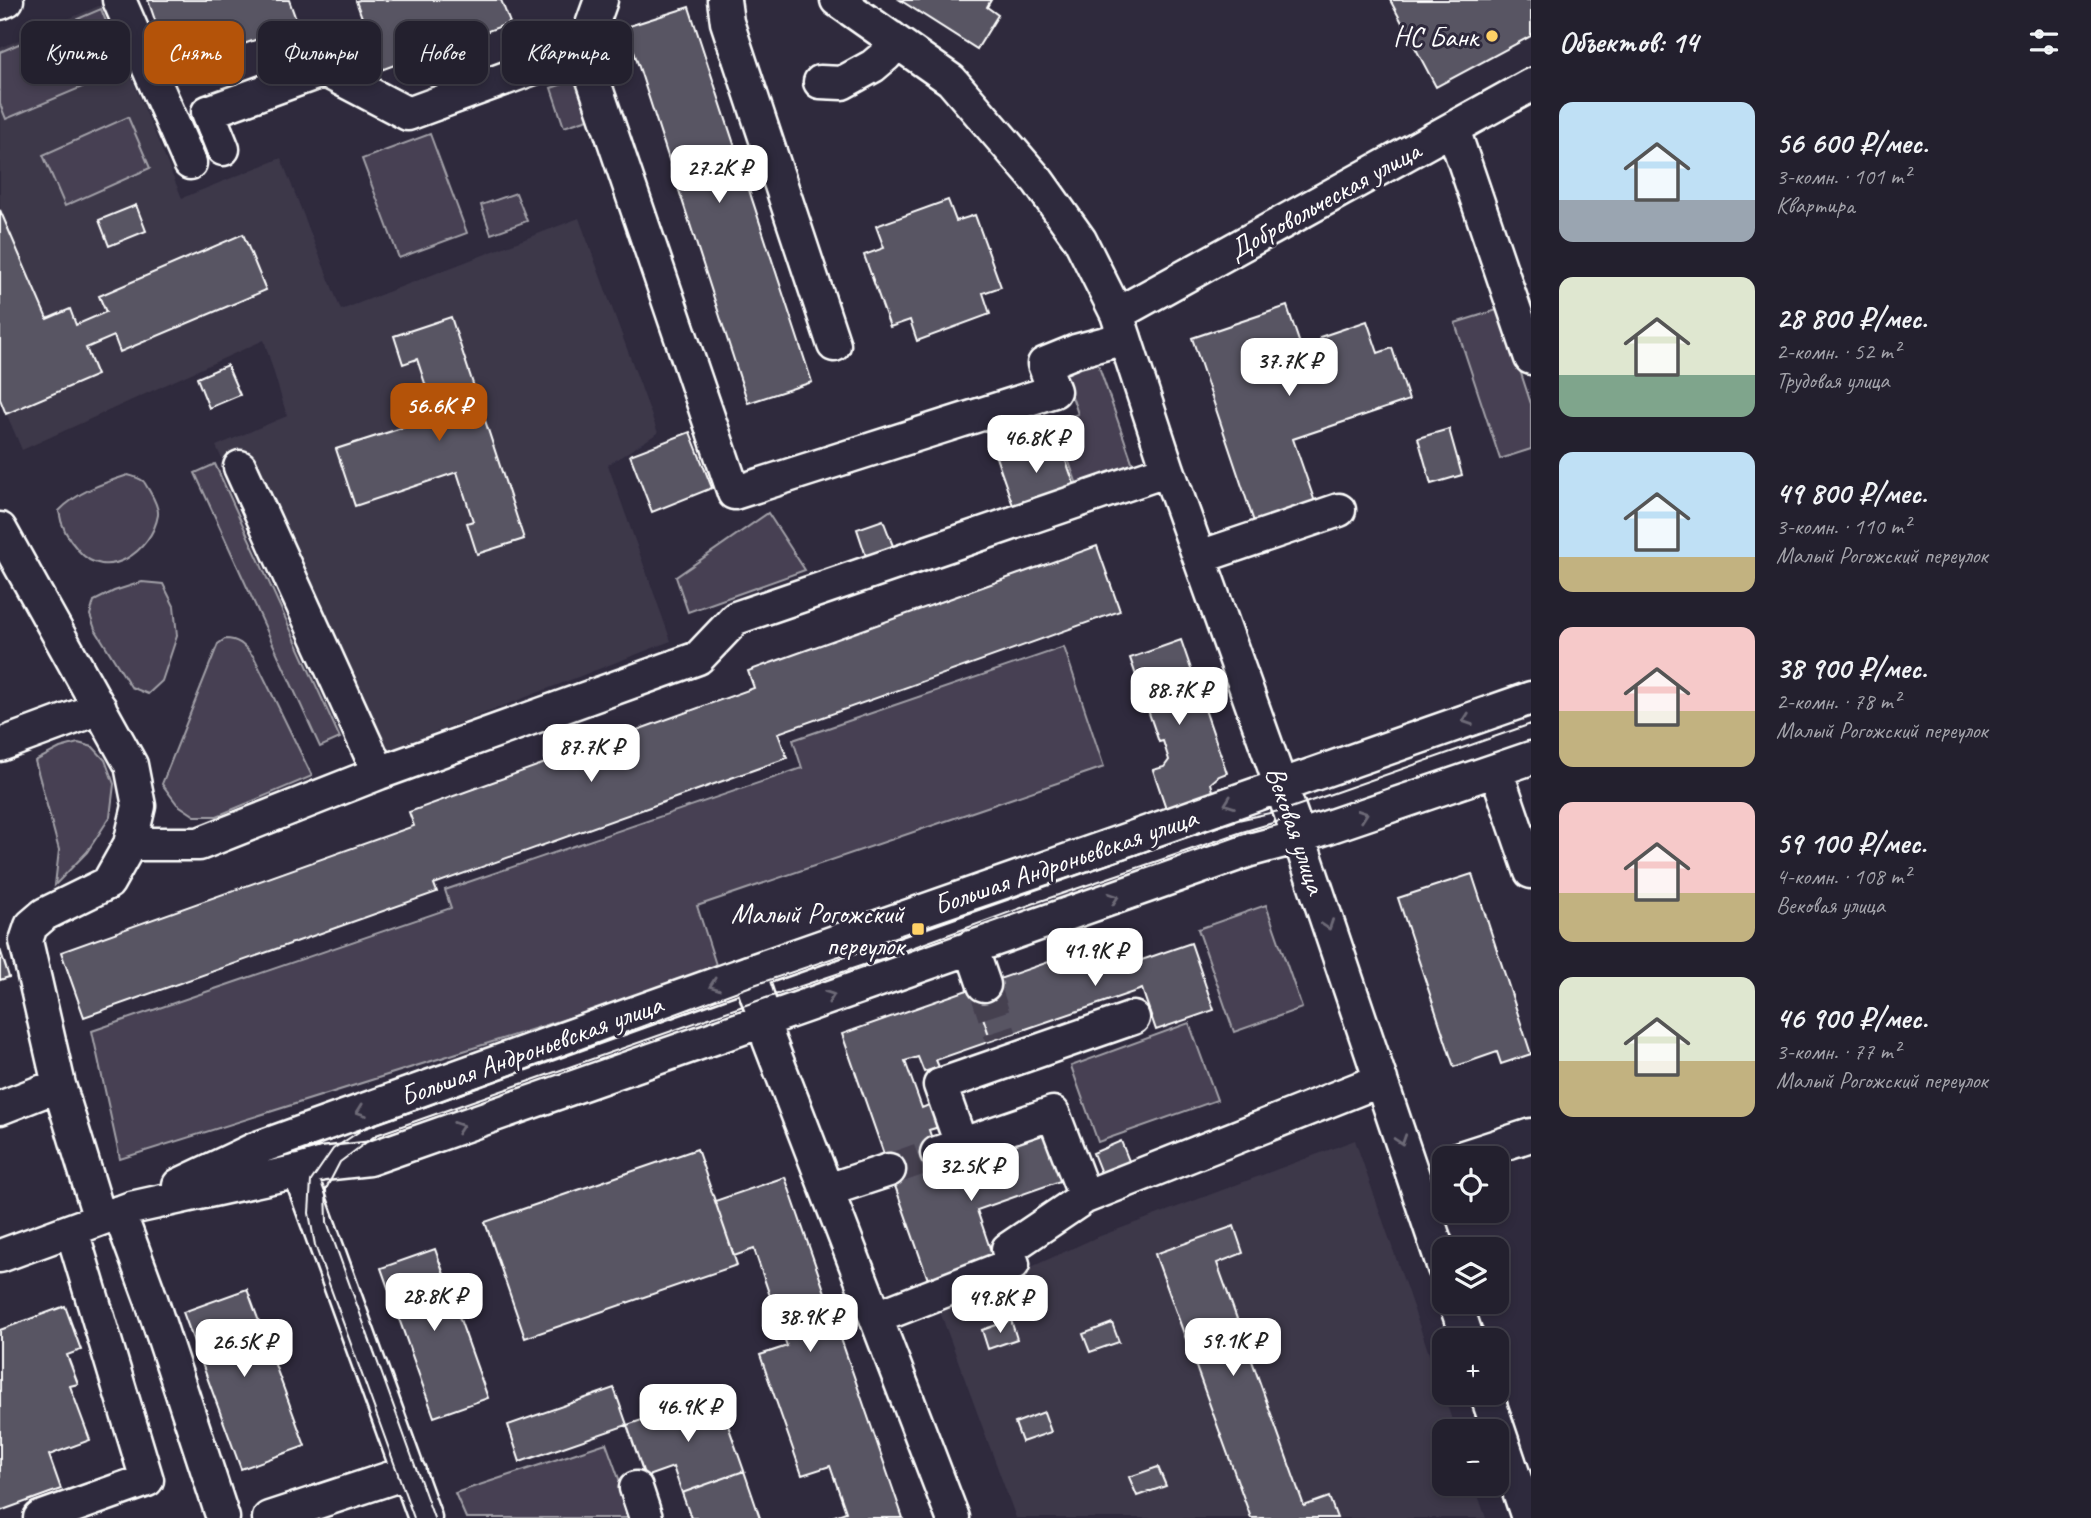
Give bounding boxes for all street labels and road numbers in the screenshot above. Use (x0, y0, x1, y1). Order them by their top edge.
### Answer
street label: Добровольческая улица (1222, 132, 1428, 267)
street label: Вековая улица (1258, 762, 1335, 900)
street label: Большая Андроньевская улица (929, 799, 1203, 923)
street label: Большая Андроньевская улица (395, 986, 669, 1114)

